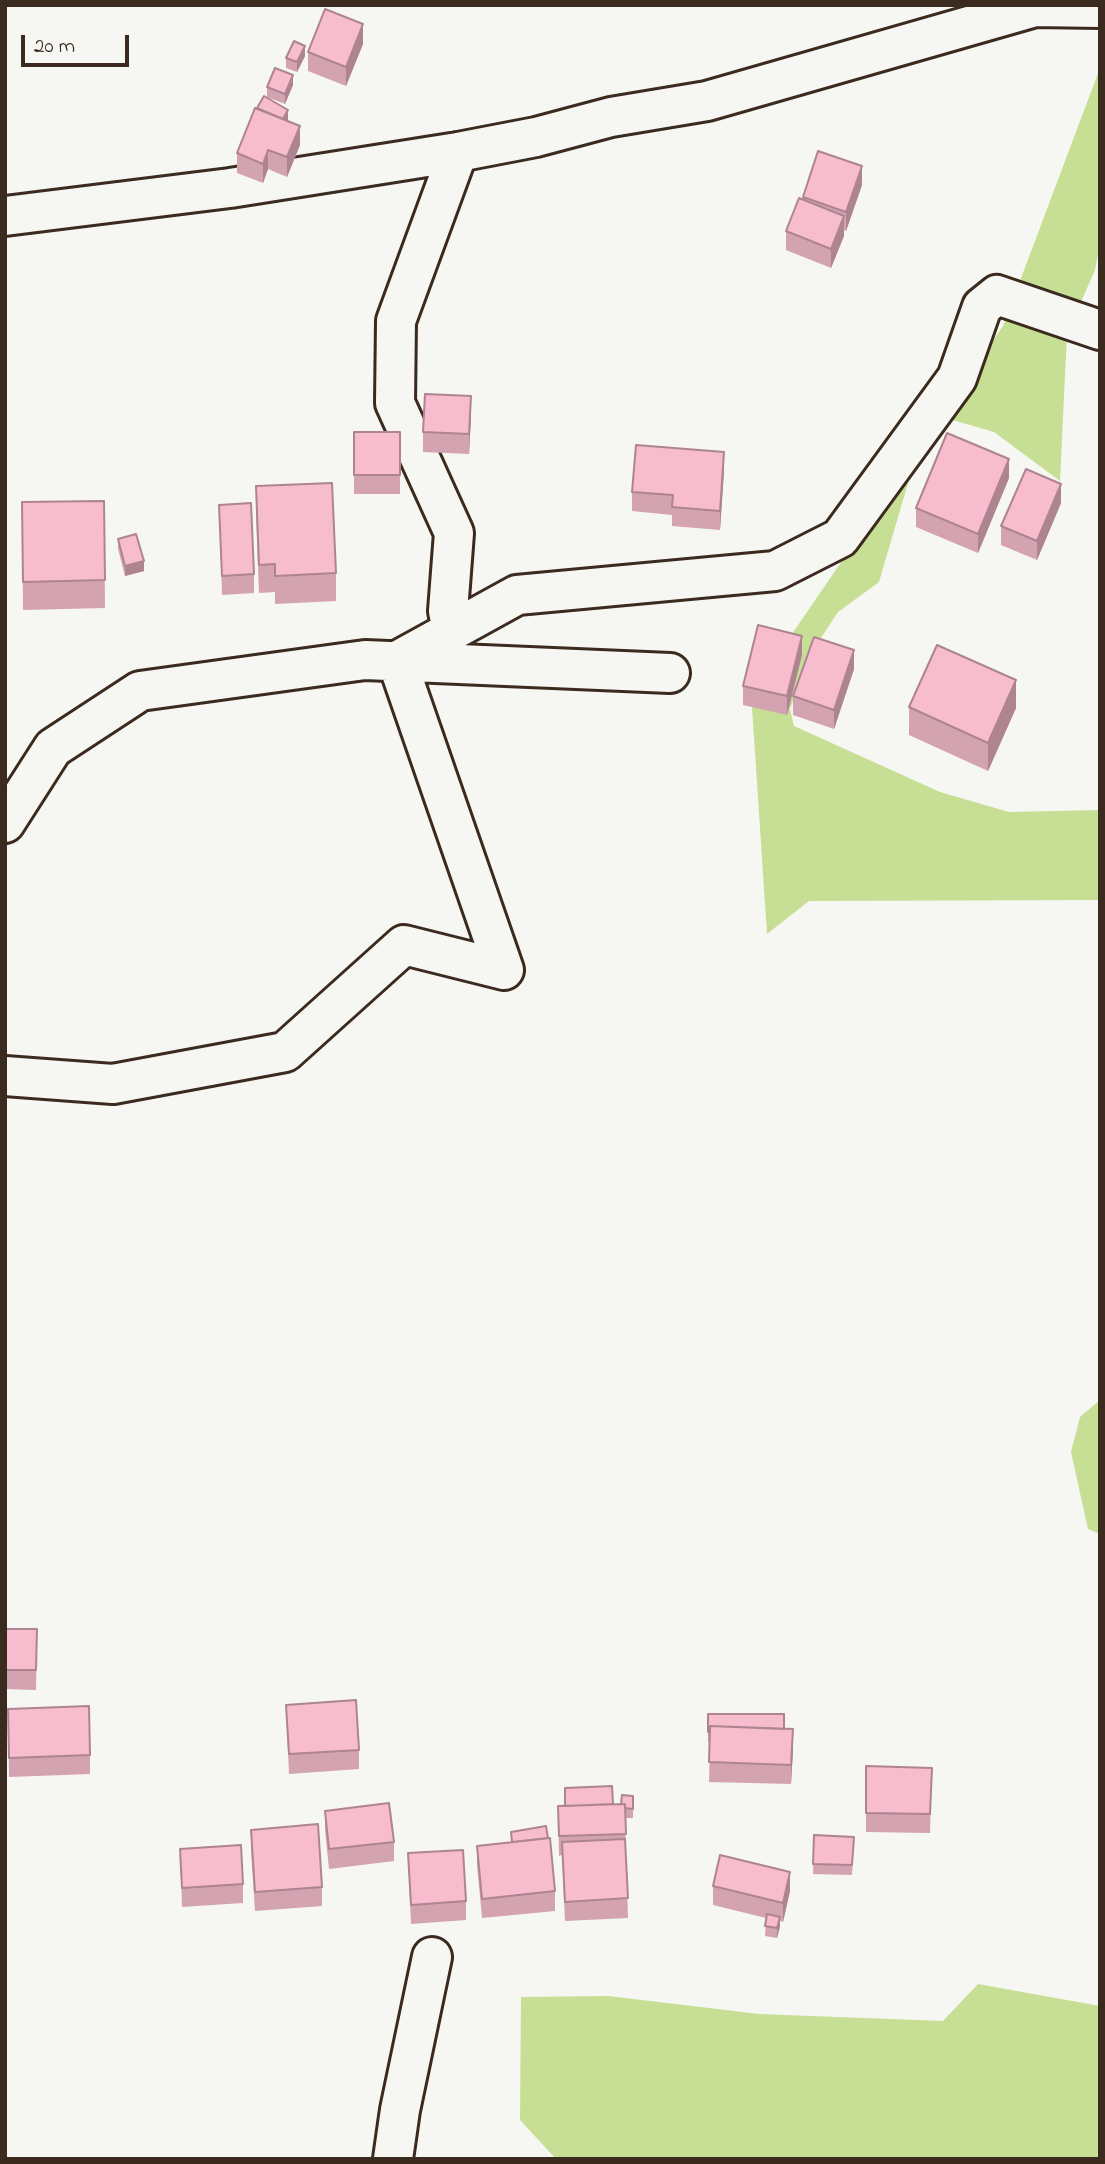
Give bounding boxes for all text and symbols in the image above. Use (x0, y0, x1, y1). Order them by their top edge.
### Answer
scale bar (24, 21, 133, 65)
text: 20 m (34, 32, 75, 62)

